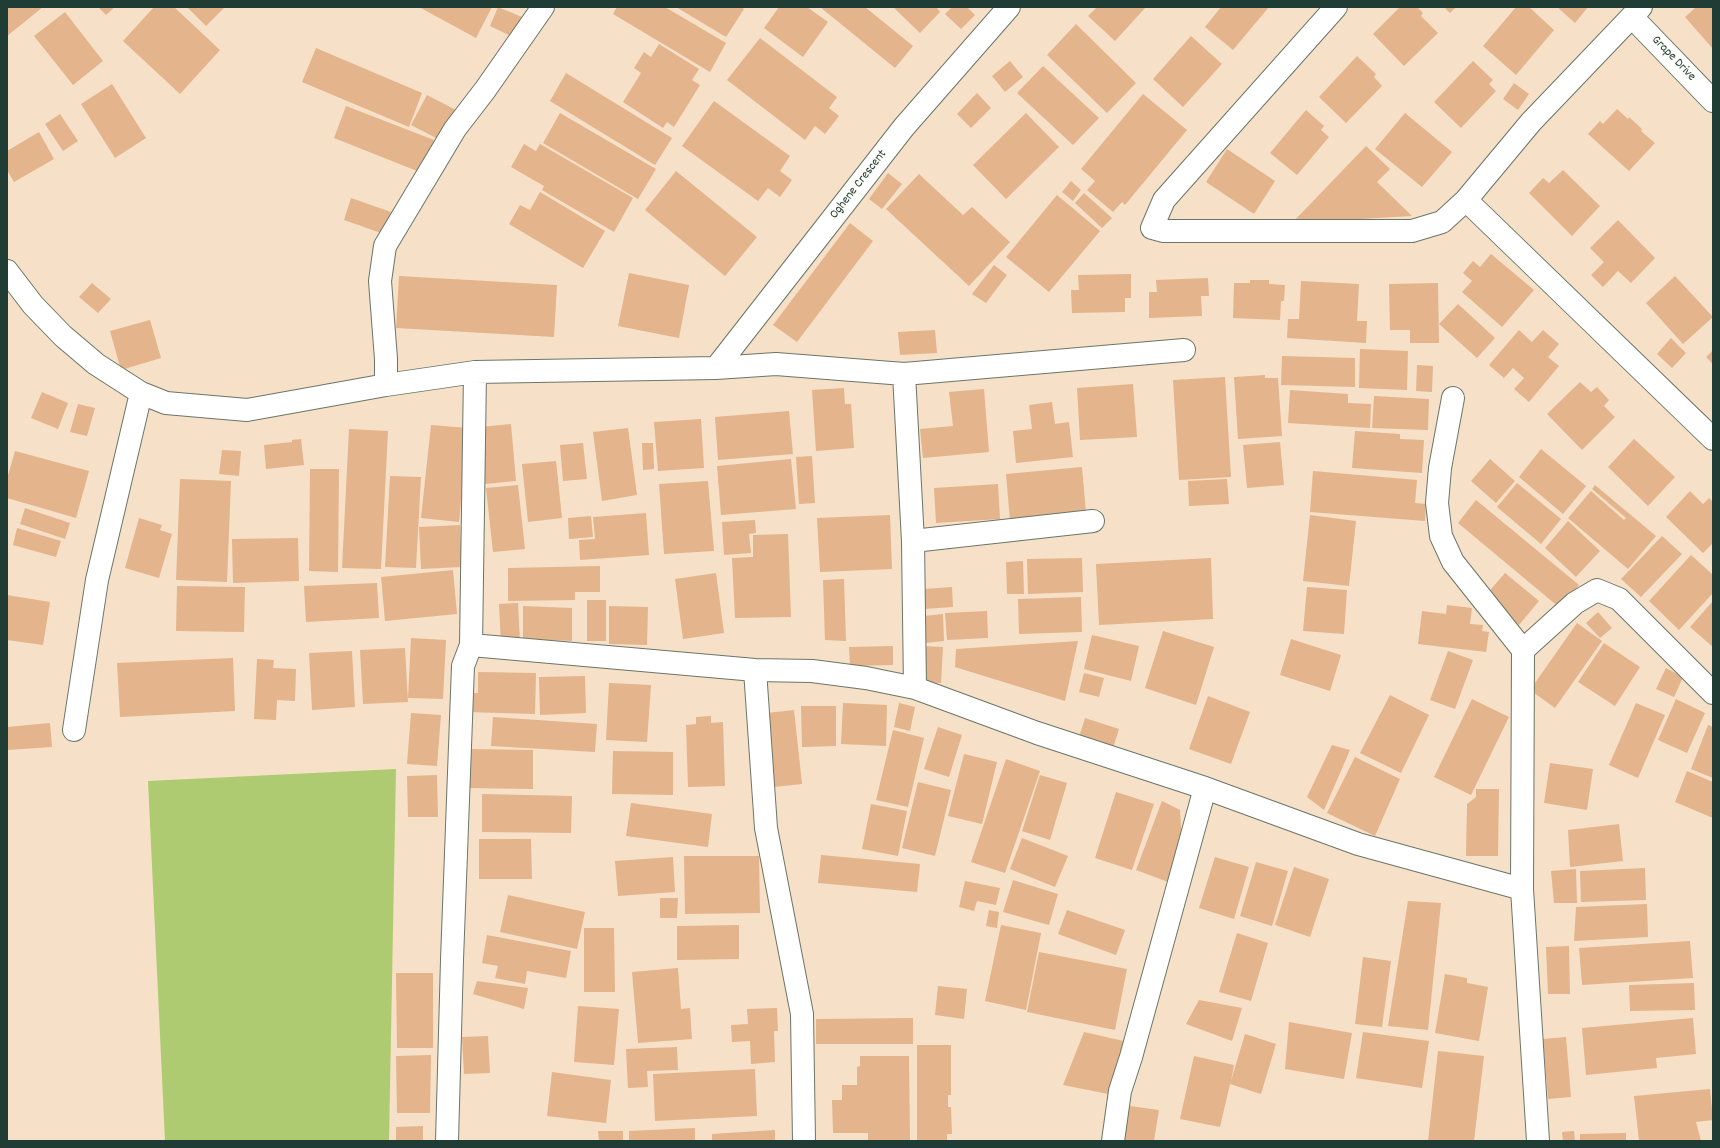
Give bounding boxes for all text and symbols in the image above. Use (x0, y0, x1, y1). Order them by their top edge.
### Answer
street label: Grape Drive (1648, 33, 1698, 85)
street label: Oghene Crescent (827, 147, 891, 223)

